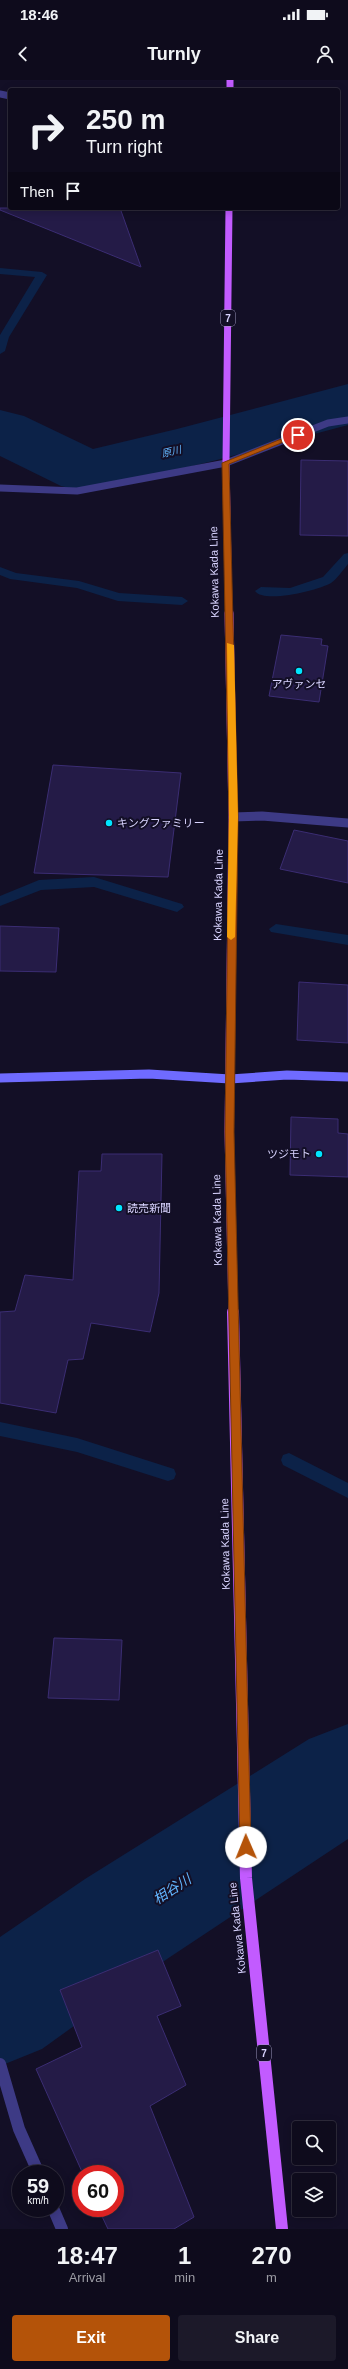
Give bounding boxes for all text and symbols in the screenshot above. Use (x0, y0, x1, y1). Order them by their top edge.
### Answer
text: 18:46 (20, 6, 58, 23)
icon: back (12, 43, 34, 65)
icon: person (314, 43, 336, 65)
text: Turnly (147, 44, 201, 64)
icon: right (20, 104, 72, 156)
text: 250 m (86, 104, 165, 135)
text: Turn right (86, 137, 162, 157)
icon: arrive (62, 180, 84, 202)
text: Then (20, 183, 54, 200)
road number: 7 (221, 310, 235, 326)
pin (281, 418, 315, 452)
icon: arrive (287, 424, 309, 446)
water label: 原川 (160, 444, 183, 459)
street label: Kokawa Kada Line (207, 526, 221, 618)
marker: アヴァンセ (294, 666, 304, 676)
place label: アヴァンセ (272, 678, 327, 690)
place label: キングファミリー (117, 817, 205, 829)
marker: キングファミリー (104, 818, 114, 828)
street label: Kokawa Kada Line (211, 849, 225, 941)
place label: ツジモト (267, 1148, 311, 1160)
marker: ツジモト (314, 1149, 324, 1159)
street label: Kokawa Kada Line (210, 1174, 224, 1266)
place label: 読売新聞 (127, 1202, 171, 1214)
marker: 読売新聞 (114, 1203, 124, 1213)
street label: Kokawa Kada Line (218, 1498, 232, 1590)
position arrow (225, 1826, 267, 1868)
water label: 相谷川 (150, 1870, 196, 1907)
street label: Kokawa Kada Line (226, 1882, 248, 1974)
road number: 7 (257, 2045, 271, 2061)
map controls (292, 2121, 336, 2217)
button: search (292, 2121, 336, 2165)
speed limit sign: 60 (72, 2165, 124, 2217)
button: layers (292, 2173, 336, 2217)
text: 59 (27, 2175, 49, 2197)
text: km/h (27, 2195, 49, 2206)
text: 18:47 (56, 2242, 118, 2269)
text: 1 (178, 2242, 191, 2269)
text: 270 (252, 2242, 292, 2269)
text: Arrival (69, 2270, 106, 2285)
text: min (174, 2270, 195, 2285)
text: m (266, 2270, 277, 2285)
button: Exit (12, 2315, 170, 2361)
button: Share (178, 2315, 336, 2361)

